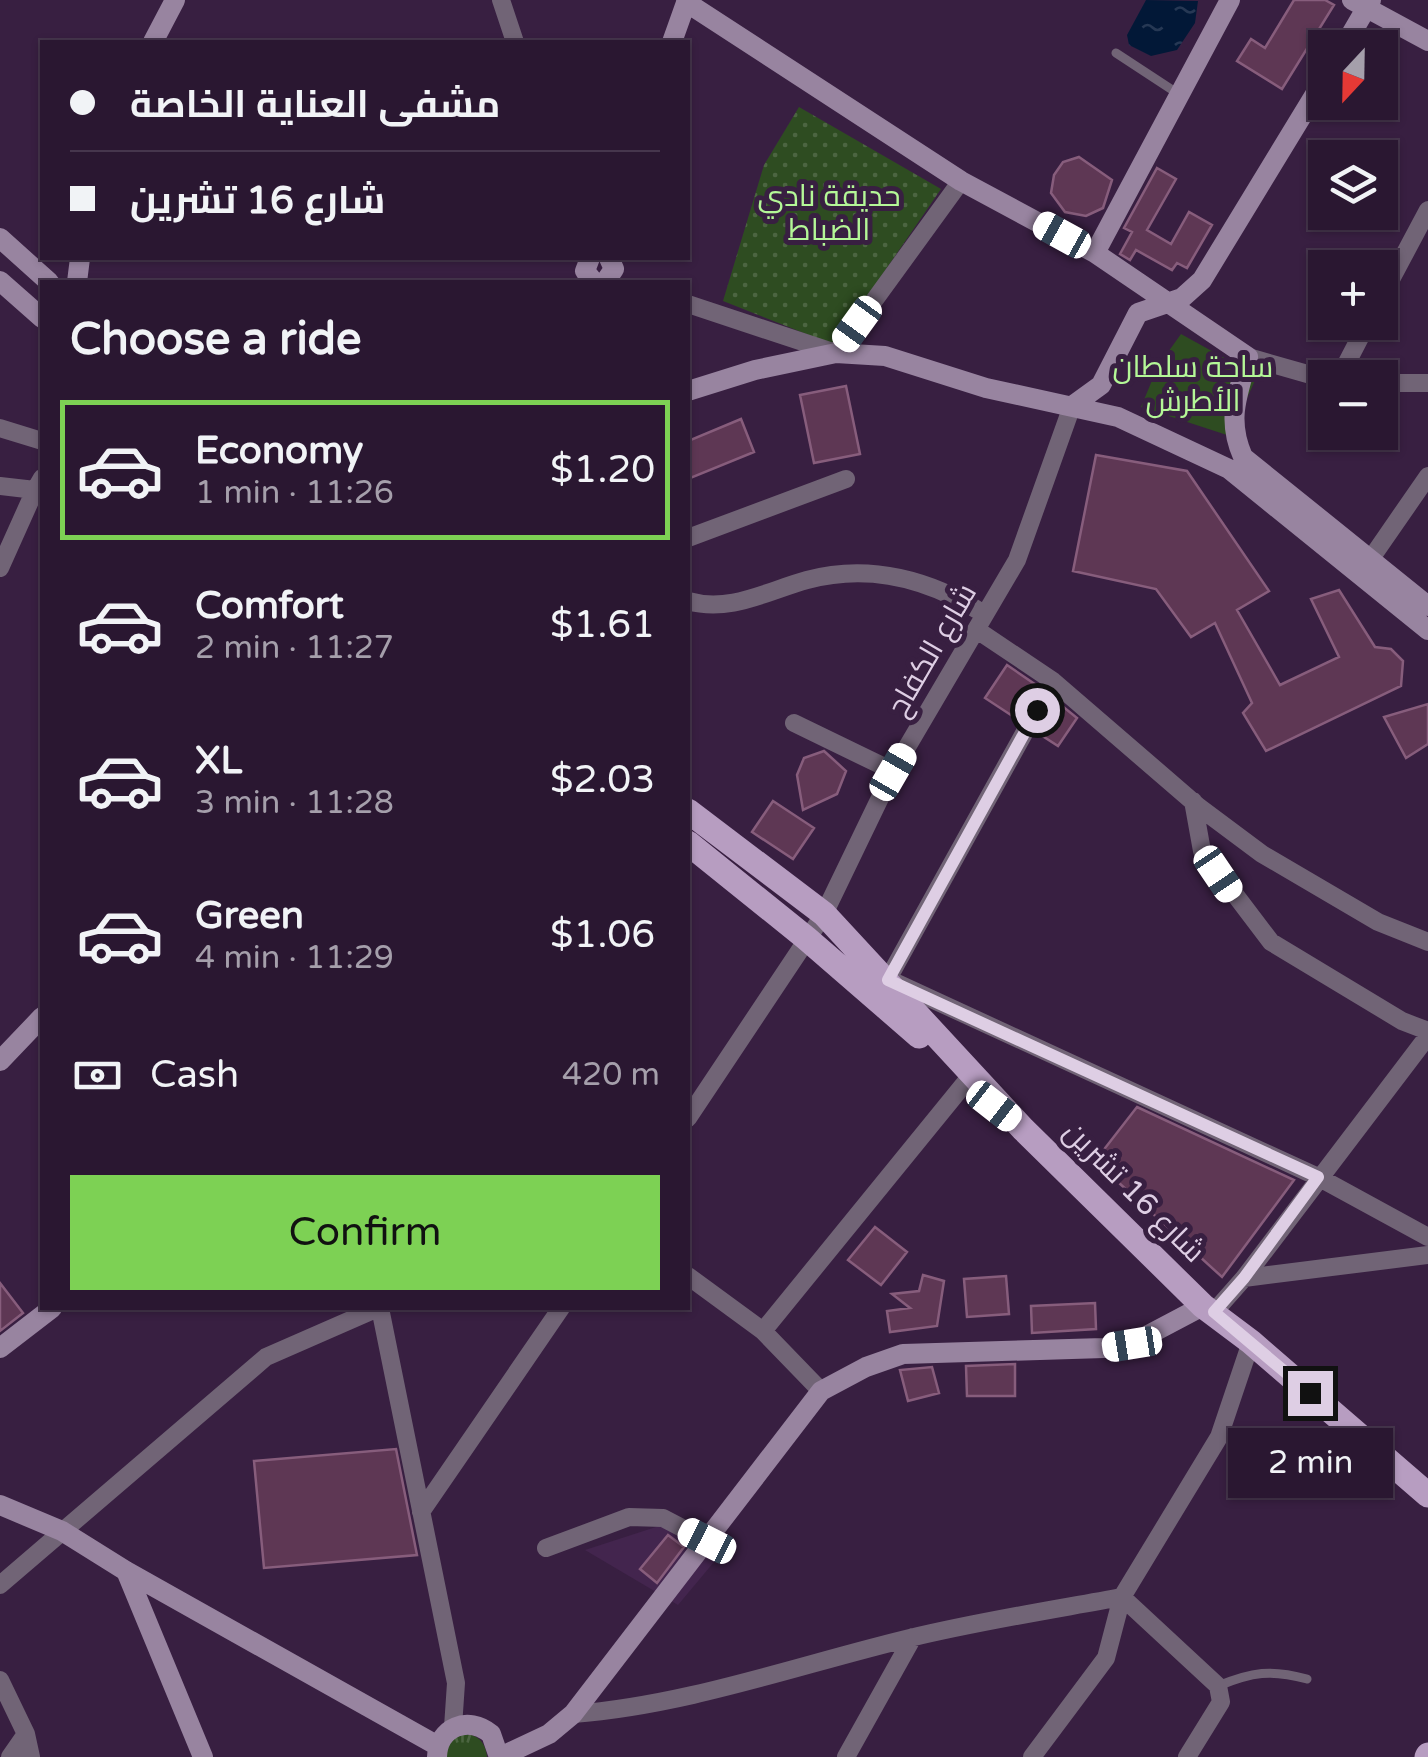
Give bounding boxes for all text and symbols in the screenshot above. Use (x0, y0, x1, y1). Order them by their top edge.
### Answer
north arrow (1308, 30, 1398, 120)
map controls (1308, 30, 1398, 450)
text: مشفى العناية الخاصة (130, 82, 500, 128)
button: layers (1308, 140, 1398, 230)
text: شارع 16 تشرين (130, 178, 385, 224)
park label: حديقة نادي الضباط (757, 178, 901, 249)
car (1028, 207, 1096, 263)
button: + (1308, 250, 1398, 340)
car (827, 291, 887, 357)
text: Choose a ride (70, 313, 361, 367)
park label: ساحة سلطان الأطرش (1113, 349, 1273, 420)
button: − (1308, 360, 1398, 450)
icon: car (75, 425, 165, 515)
text: Economy (195, 428, 363, 474)
text: $1.20 (550, 447, 655, 493)
text: 1 min · 11:26 (195, 474, 394, 512)
street label: شارع الكفاح (879, 577, 986, 724)
icon: car (75, 580, 165, 670)
text: Comfort (195, 583, 344, 629)
text: $1.61 (550, 602, 655, 648)
text: 2 min · 11:27 (195, 629, 394, 667)
route start (1015, 688, 1060, 733)
icon: car (75, 735, 165, 825)
text: XL (195, 738, 242, 784)
car (865, 739, 921, 805)
text: $2.03 (550, 757, 655, 803)
text: 3 min · 11:28 (195, 784, 394, 822)
car (1189, 841, 1247, 907)
icon: car (75, 890, 165, 980)
text: Green (195, 893, 304, 939)
text: $1.06 (550, 912, 655, 958)
text: 4 min · 11:29 (195, 939, 394, 977)
icon: cash (70, 1048, 125, 1103)
text: Cash (150, 1052, 239, 1098)
text: 420 m (562, 1056, 660, 1094)
car (961, 1076, 1027, 1136)
street label: شارع 16 تشرين (1055, 1113, 1213, 1271)
button: Confirm (70, 1175, 660, 1290)
car (1100, 1324, 1164, 1364)
route end (1288, 1371, 1333, 1416)
callout: 2 min (1228, 1428, 1392, 1498)
text: 2 min (1268, 1444, 1353, 1482)
car (673, 1514, 741, 1568)

